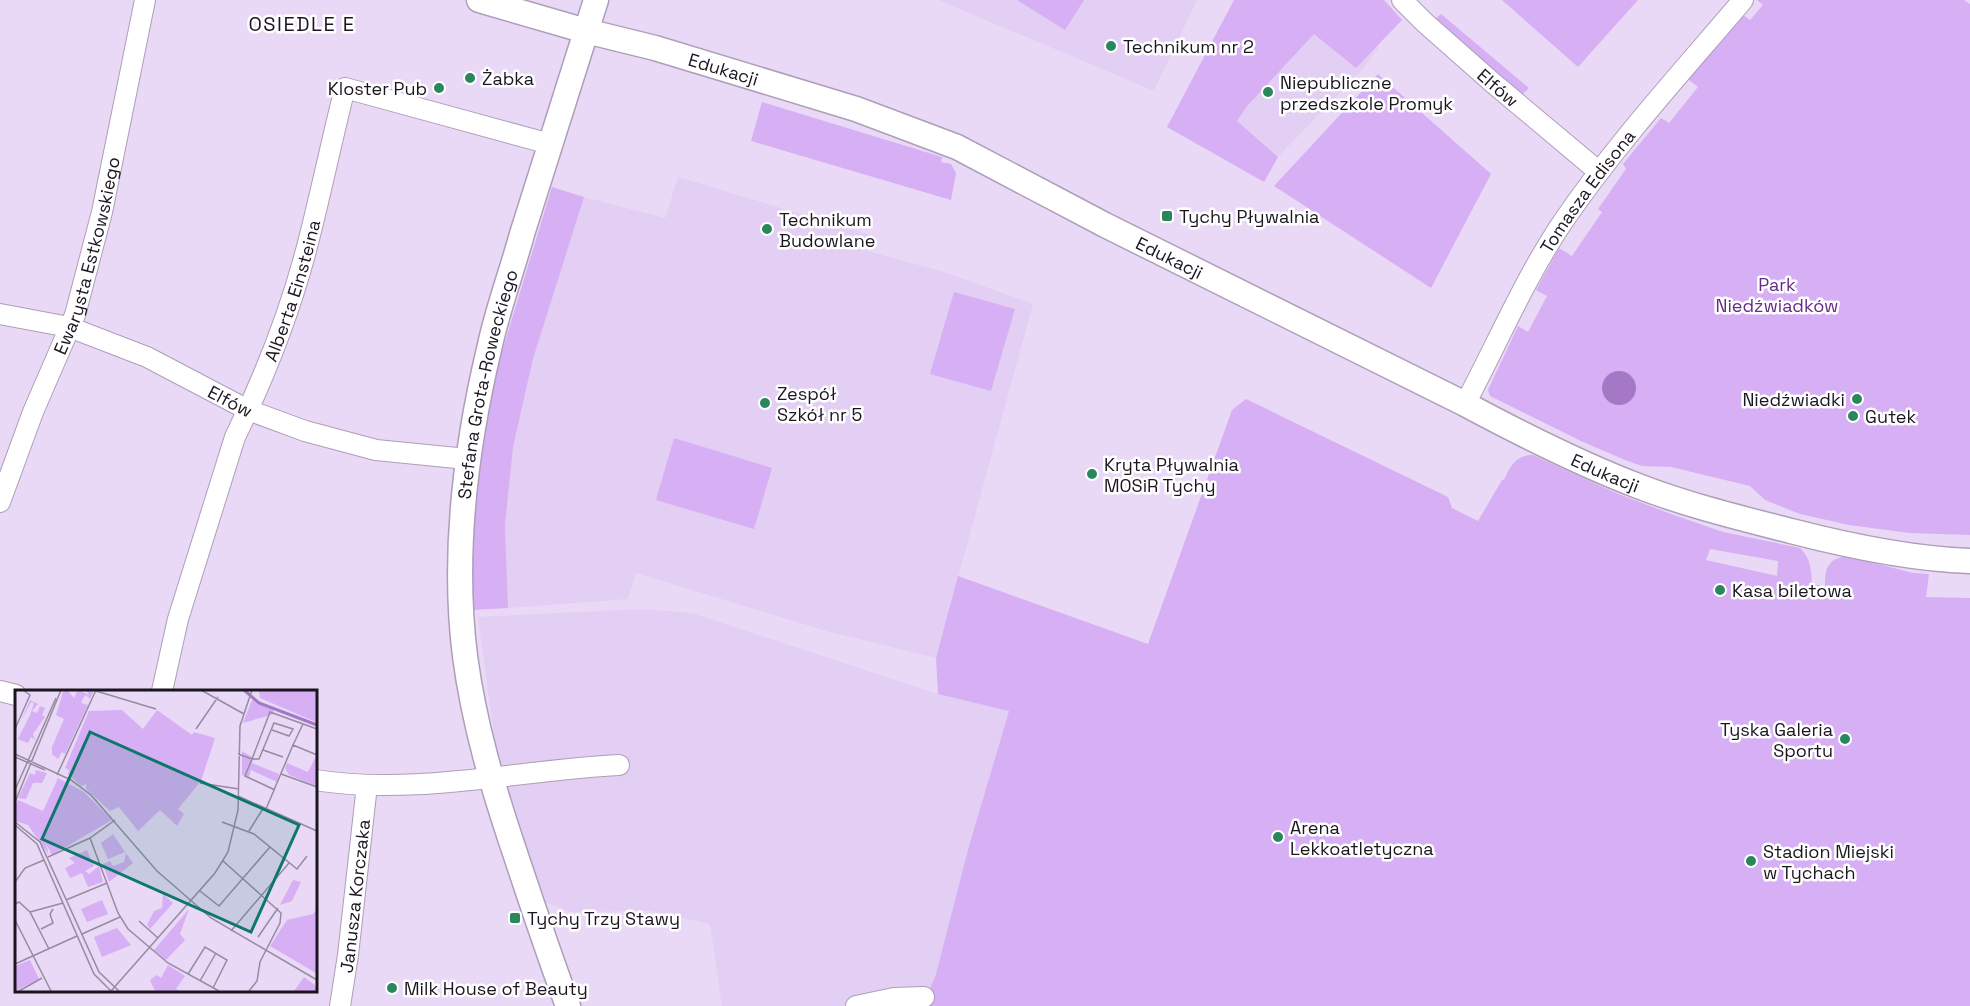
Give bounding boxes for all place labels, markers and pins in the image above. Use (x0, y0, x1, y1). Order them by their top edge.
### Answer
place label: Technikum nr 2 (1123, 35, 1254, 58)
marker: Technikum nr 2 (1104, 39, 1118, 53)
place label: Żabka (482, 67, 534, 90)
marker: Żabka (463, 71, 477, 85)
place label: Niepubliczne przedszkole Promyk (1280, 71, 1453, 115)
place label: Kloster Pub (328, 77, 427, 100)
marker: Kloster Pub (432, 81, 446, 95)
marker: Niepubliczne przedszkole Promyk (1261, 85, 1275, 99)
place label: Tychy Pływalnia (1179, 205, 1319, 228)
place label: Technikum Budowlane (779, 208, 875, 252)
marker: Tychy Pływalnia (1160, 209, 1174, 223)
marker: Technikum Budowlane (760, 222, 774, 236)
place label: Zespół Szkół nr 5 (777, 382, 862, 426)
place label: Niedźwiadki (1742, 388, 1845, 411)
marker: Niedźwiadki (1850, 392, 1864, 406)
marker: Zespół Szkół nr 5 (758, 396, 772, 410)
place label: Gutek (1865, 405, 1917, 428)
marker: Gutek (1846, 409, 1860, 423)
place label: Kryta Pływalnia MOSiR Tychy (1104, 453, 1239, 497)
marker: Kryta Pływalnia MOSiR Tychy (1085, 467, 1099, 481)
place label: Kasa biletowa (1732, 579, 1852, 602)
marker: Kasa biletowa (1713, 583, 1727, 597)
place label: Tyska Galeria Sportu (1720, 718, 1833, 762)
marker: Tyska Galeria Sportu (1838, 732, 1852, 746)
place label: Arena Lekkoatletyczna (1290, 816, 1434, 860)
marker: Arena Lekkoatletyczna (1271, 830, 1285, 844)
place label: Stadion Miejski w Tychach (1763, 840, 1894, 884)
marker: Stadion Miejski w Tychach (1744, 854, 1758, 868)
place label: Tychy Trzy Stawy (527, 907, 680, 930)
marker: Tychy Trzy Stawy (508, 911, 522, 925)
place label: Milk House of Beauty (404, 977, 588, 1000)
marker: Milk House of Beauty (385, 981, 399, 995)

